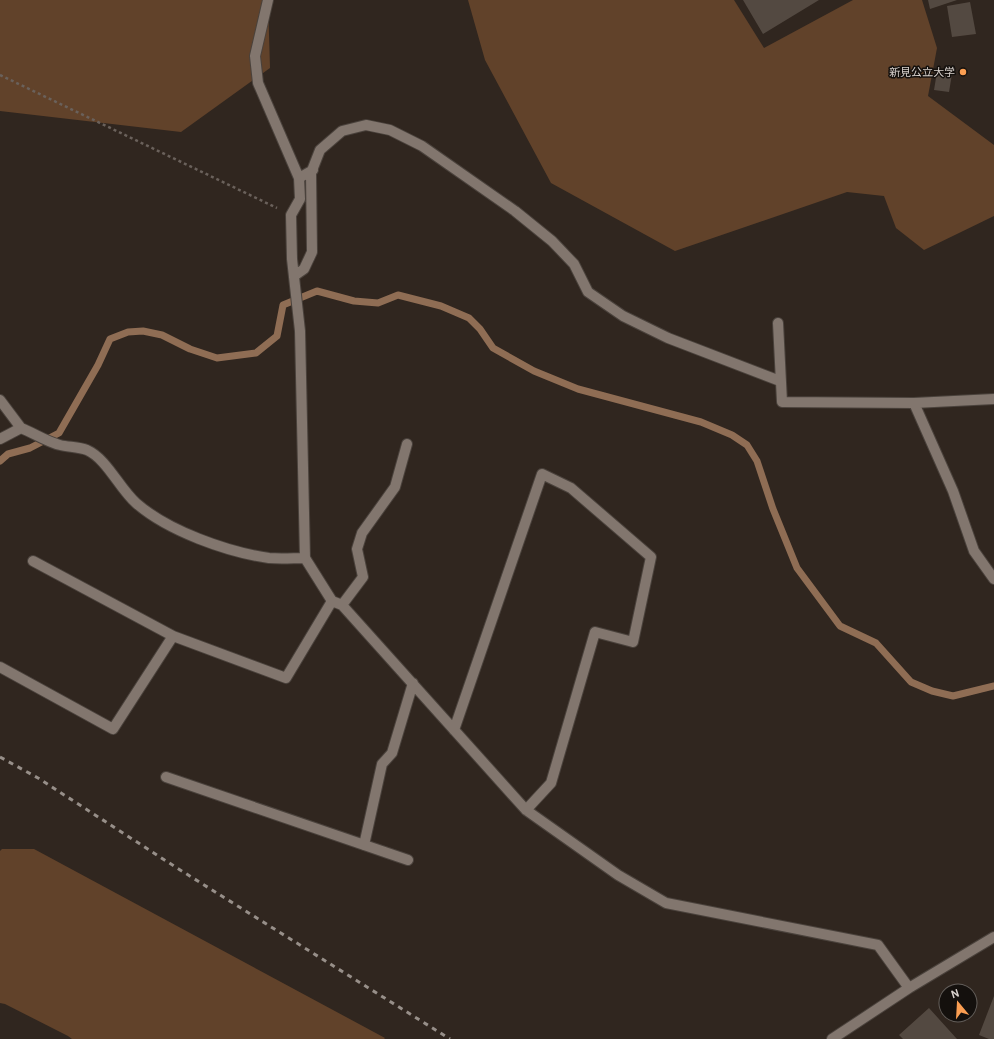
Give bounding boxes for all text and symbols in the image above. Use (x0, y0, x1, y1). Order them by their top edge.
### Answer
place label: 新見公立大学 (889, 66, 955, 80)
marker: 新見公立大学 (958, 67, 968, 77)
north arrow (938, 983, 978, 1023)
text: N (949, 987, 961, 1002)

